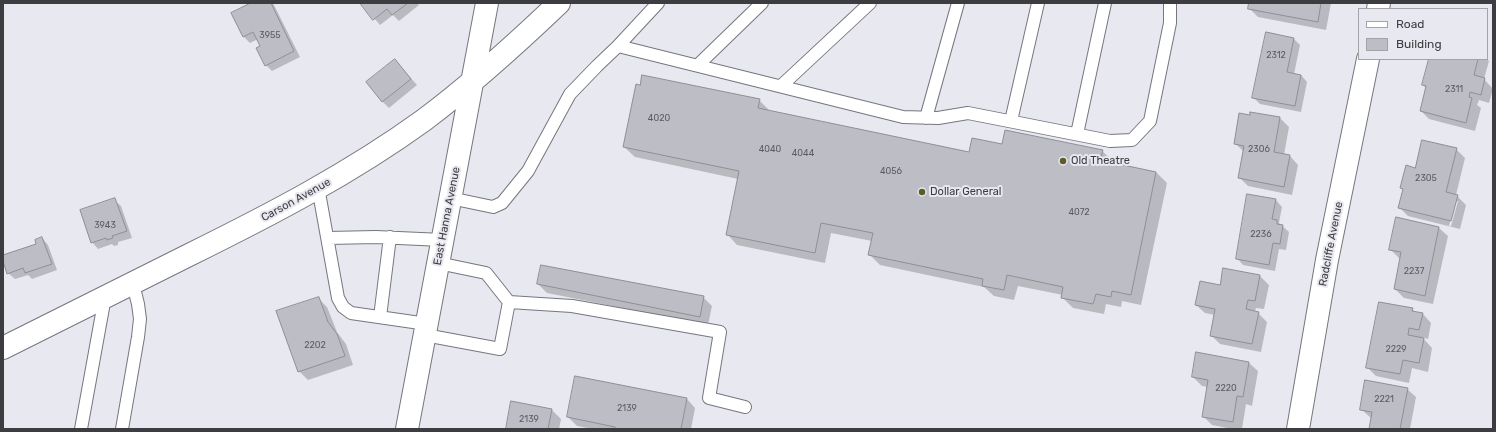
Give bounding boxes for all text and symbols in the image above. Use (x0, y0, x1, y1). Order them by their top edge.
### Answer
legend (1358, 8, 1488, 60)
text: Road (1396, 17, 1424, 31)
house number: 3955 (259, 30, 281, 40)
text: Building (1396, 37, 1442, 51)
house number: 2312 (1266, 50, 1286, 60)
house number: 2311 (1445, 84, 1463, 94)
house number: 4020 (648, 113, 670, 123)
house number: 4040 (759, 144, 781, 154)
house number: 2306 (1248, 144, 1270, 154)
house number: 4044 (792, 148, 814, 158)
place label: Old Theatre (1071, 154, 1130, 168)
marker: Old Theatre (1058, 156, 1068, 166)
street label: East Hanna Avenue (431, 166, 463, 266)
house number: 4056 (880, 166, 902, 176)
house number: 2305 (1415, 173, 1437, 183)
street label: Carson Avenue (259, 175, 333, 225)
place label: Dollar General (930, 185, 1001, 199)
marker: Dollar General (917, 187, 927, 197)
street label: Radcliffe Avenue (1316, 200, 1346, 288)
house number: 4072 (1068, 207, 1090, 217)
house number: 3943 (94, 220, 116, 230)
house number: 2236 (1250, 229, 1272, 239)
house number: 2237 (1404, 266, 1424, 276)
house number: 2202 (304, 340, 326, 350)
house number: 2229 (1385, 344, 1407, 354)
house number: 2220 (1215, 383, 1237, 393)
house number: 2221 (1374, 394, 1394, 404)
house number: 2139 (617, 403, 637, 413)
house number: 2139 (519, 414, 539, 424)

